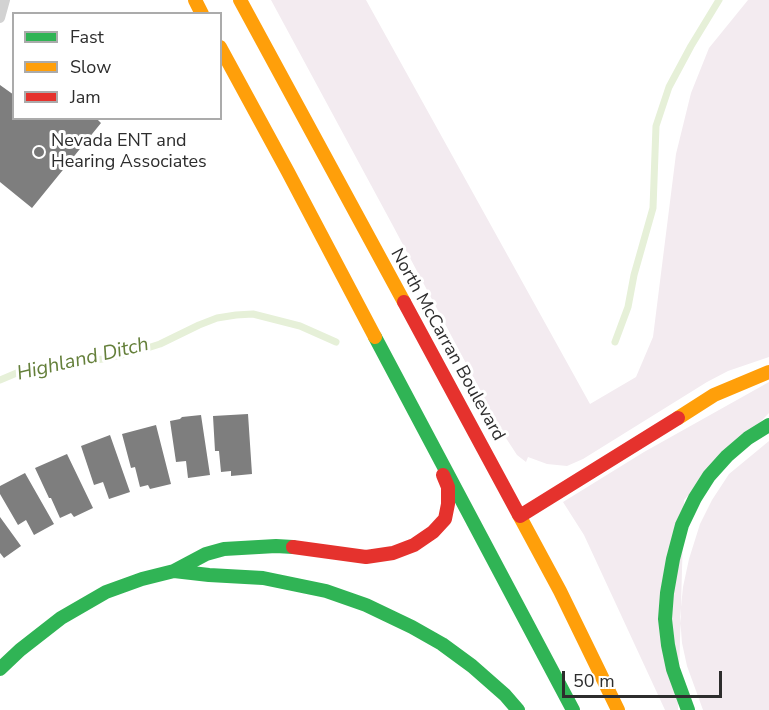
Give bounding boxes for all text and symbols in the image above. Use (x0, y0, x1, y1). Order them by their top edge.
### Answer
legend (12, 12, 222, 120)
text: Fast (70, 25, 104, 49)
text: Slow (70, 55, 111, 79)
text: Jam (70, 85, 101, 109)
place label: Nevada ENT and Hearing Associates (51, 131, 207, 174)
marker: Nevada ENT and Hearing Associates (32, 145, 46, 159)
street label: North McCarran Boulevard (385, 245, 509, 445)
water label: Highland Ditch (15, 333, 151, 387)
scale bar (565, 659, 726, 697)
text: 50 m (573, 669, 615, 693)

